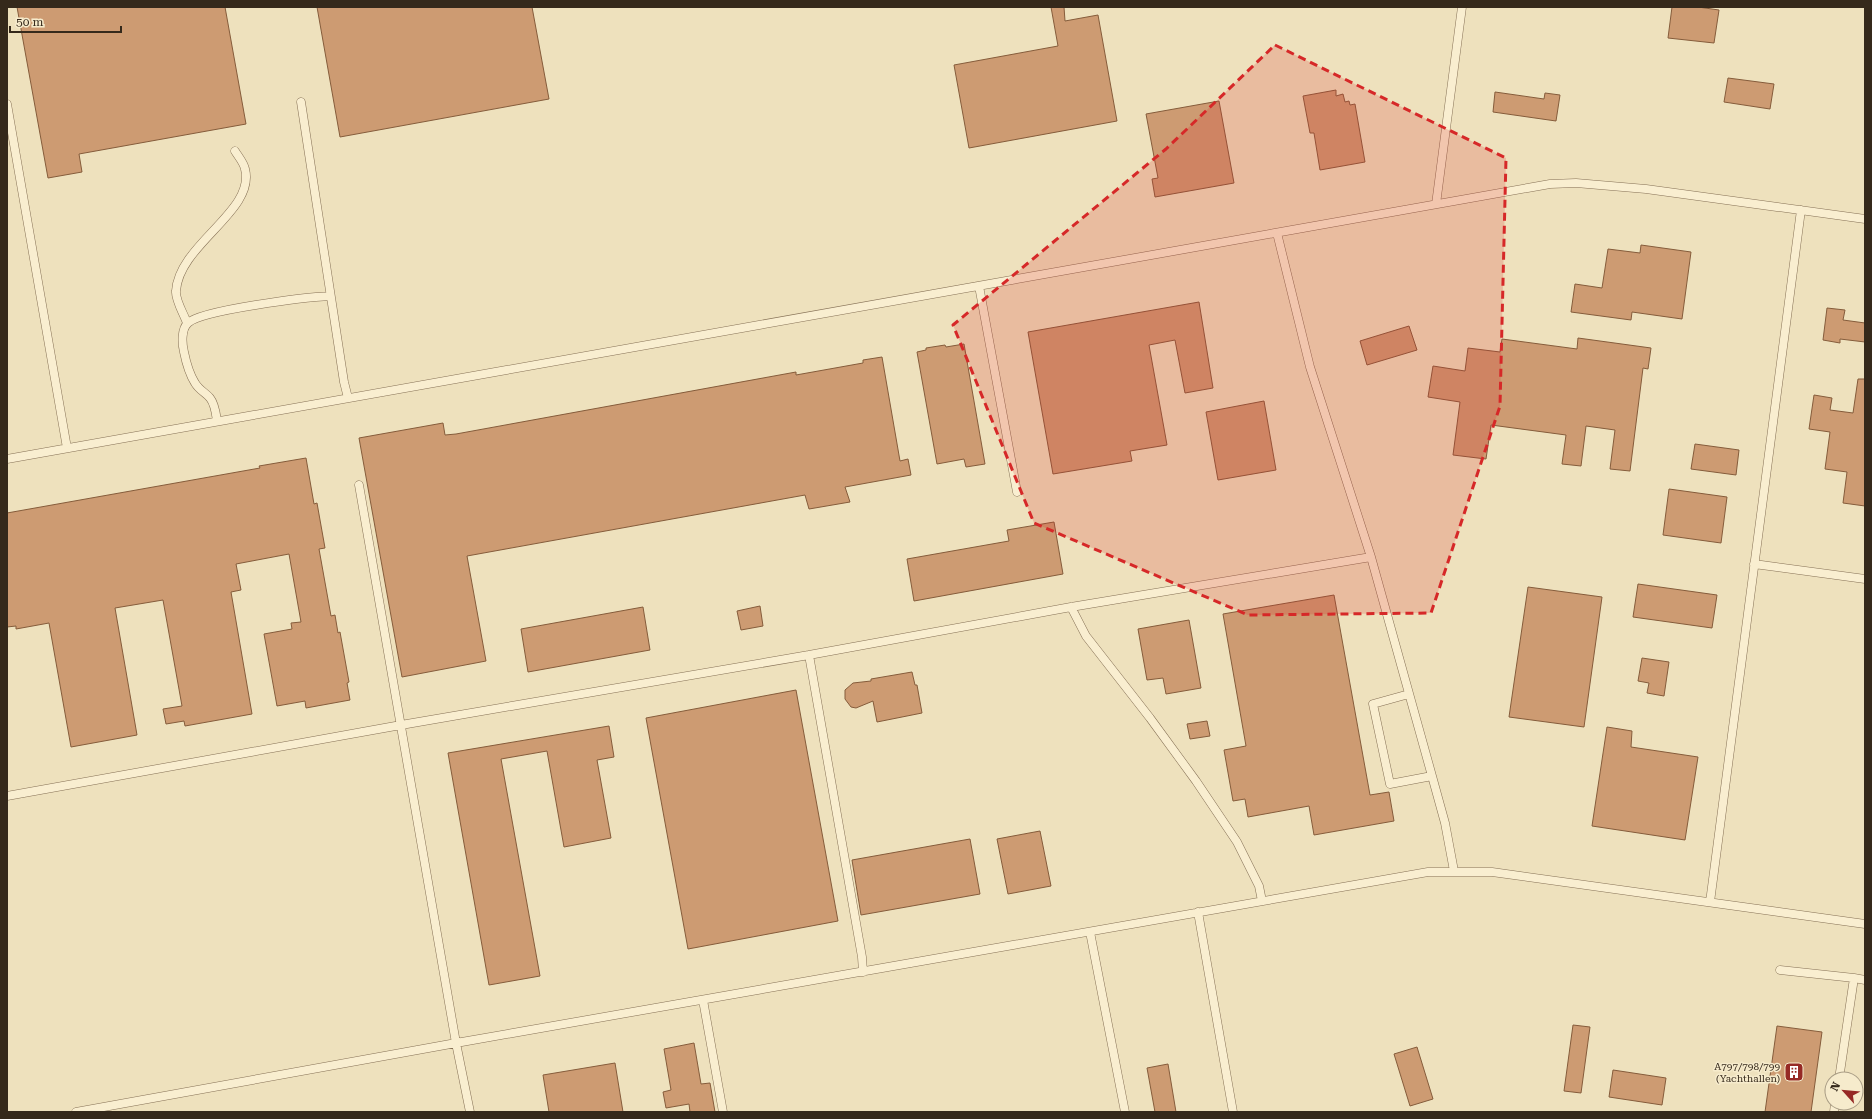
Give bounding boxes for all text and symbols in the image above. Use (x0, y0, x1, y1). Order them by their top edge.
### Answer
scale bar (10, 8, 121, 34)
text: 50 m (16, 15, 43, 29)
place label: A797/798/799 (Yachthallen) (1714, 1061, 1780, 1084)
building icon: A797/798/799 (Yachthallen) (1783, 1061, 1805, 1083)
north arrow (1824, 1071, 1864, 1111)
text: N (1828, 1079, 1843, 1093)

